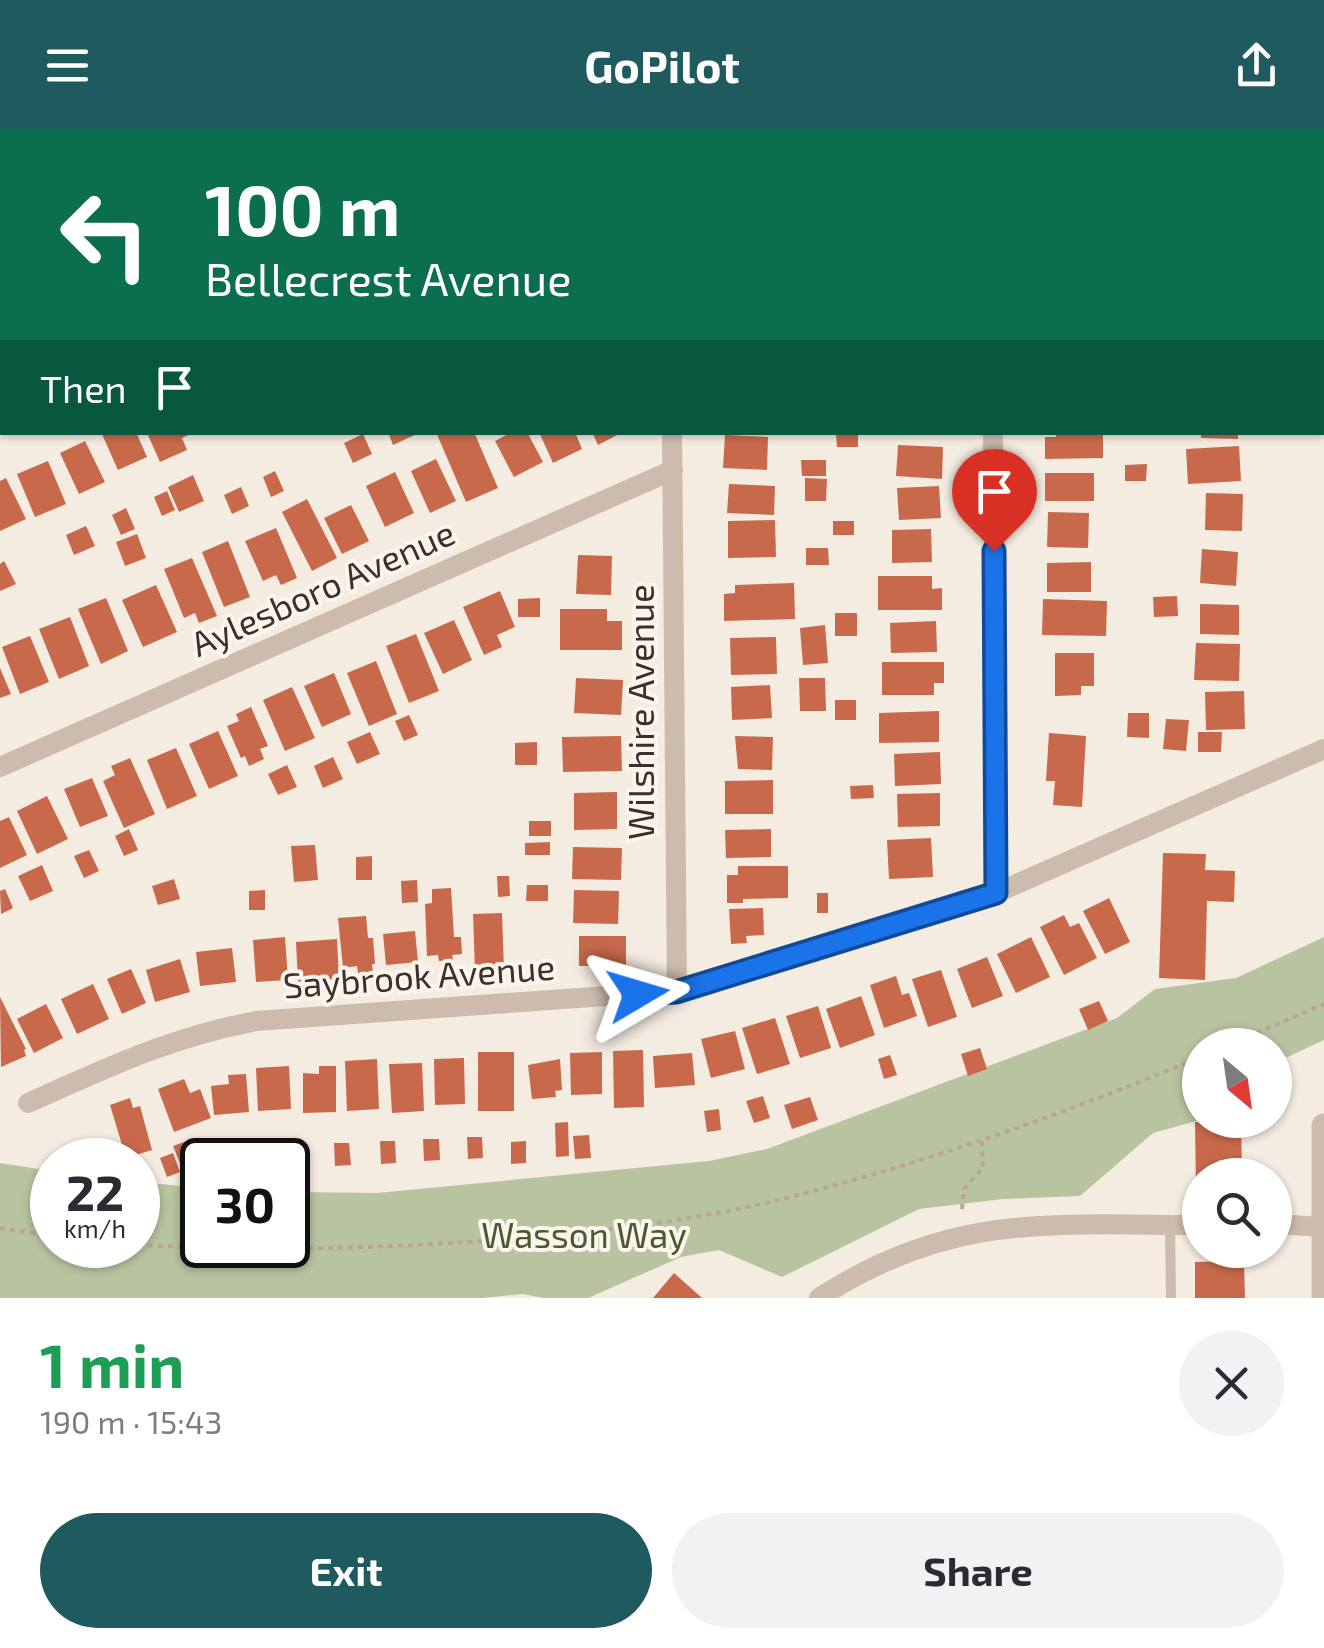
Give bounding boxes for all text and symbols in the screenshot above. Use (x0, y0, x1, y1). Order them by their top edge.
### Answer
icon: menu (40, 38, 95, 93)
text: GoPilot (584, 38, 740, 92)
icon: share (1229, 38, 1284, 93)
text: 100 m (205, 166, 400, 250)
icon: left (40, 170, 170, 300)
text: Bellecrest Avenue (205, 251, 571, 305)
icon: arrive (147, 360, 202, 415)
text: Then (40, 365, 127, 411)
pin (952, 449, 1037, 552)
icon: arrive (967, 464, 1022, 519)
street label: Aylesboro Avenue (184, 510, 461, 664)
street label: Wilshire Avenue (619, 584, 661, 840)
position arrow (586, 942, 690, 1046)
street label: Saybrook Avenue (282, 945, 556, 1005)
north arrow (1182, 1028, 1292, 1138)
map controls (1182, 1028, 1292, 1268)
speed limit sign: 30 (180, 1138, 310, 1268)
button: search (1182, 1158, 1292, 1268)
text: 22 (66, 1161, 124, 1221)
text: km/h (64, 1213, 126, 1243)
park label: Wasson Way (481, 1213, 687, 1255)
text: 1 min (40, 1328, 184, 1400)
button: close (1179, 1331, 1284, 1436)
text: 190 m · 15:43 (40, 1402, 222, 1440)
button: Exit (40, 1513, 652, 1628)
button: Share (672, 1513, 1284, 1628)

